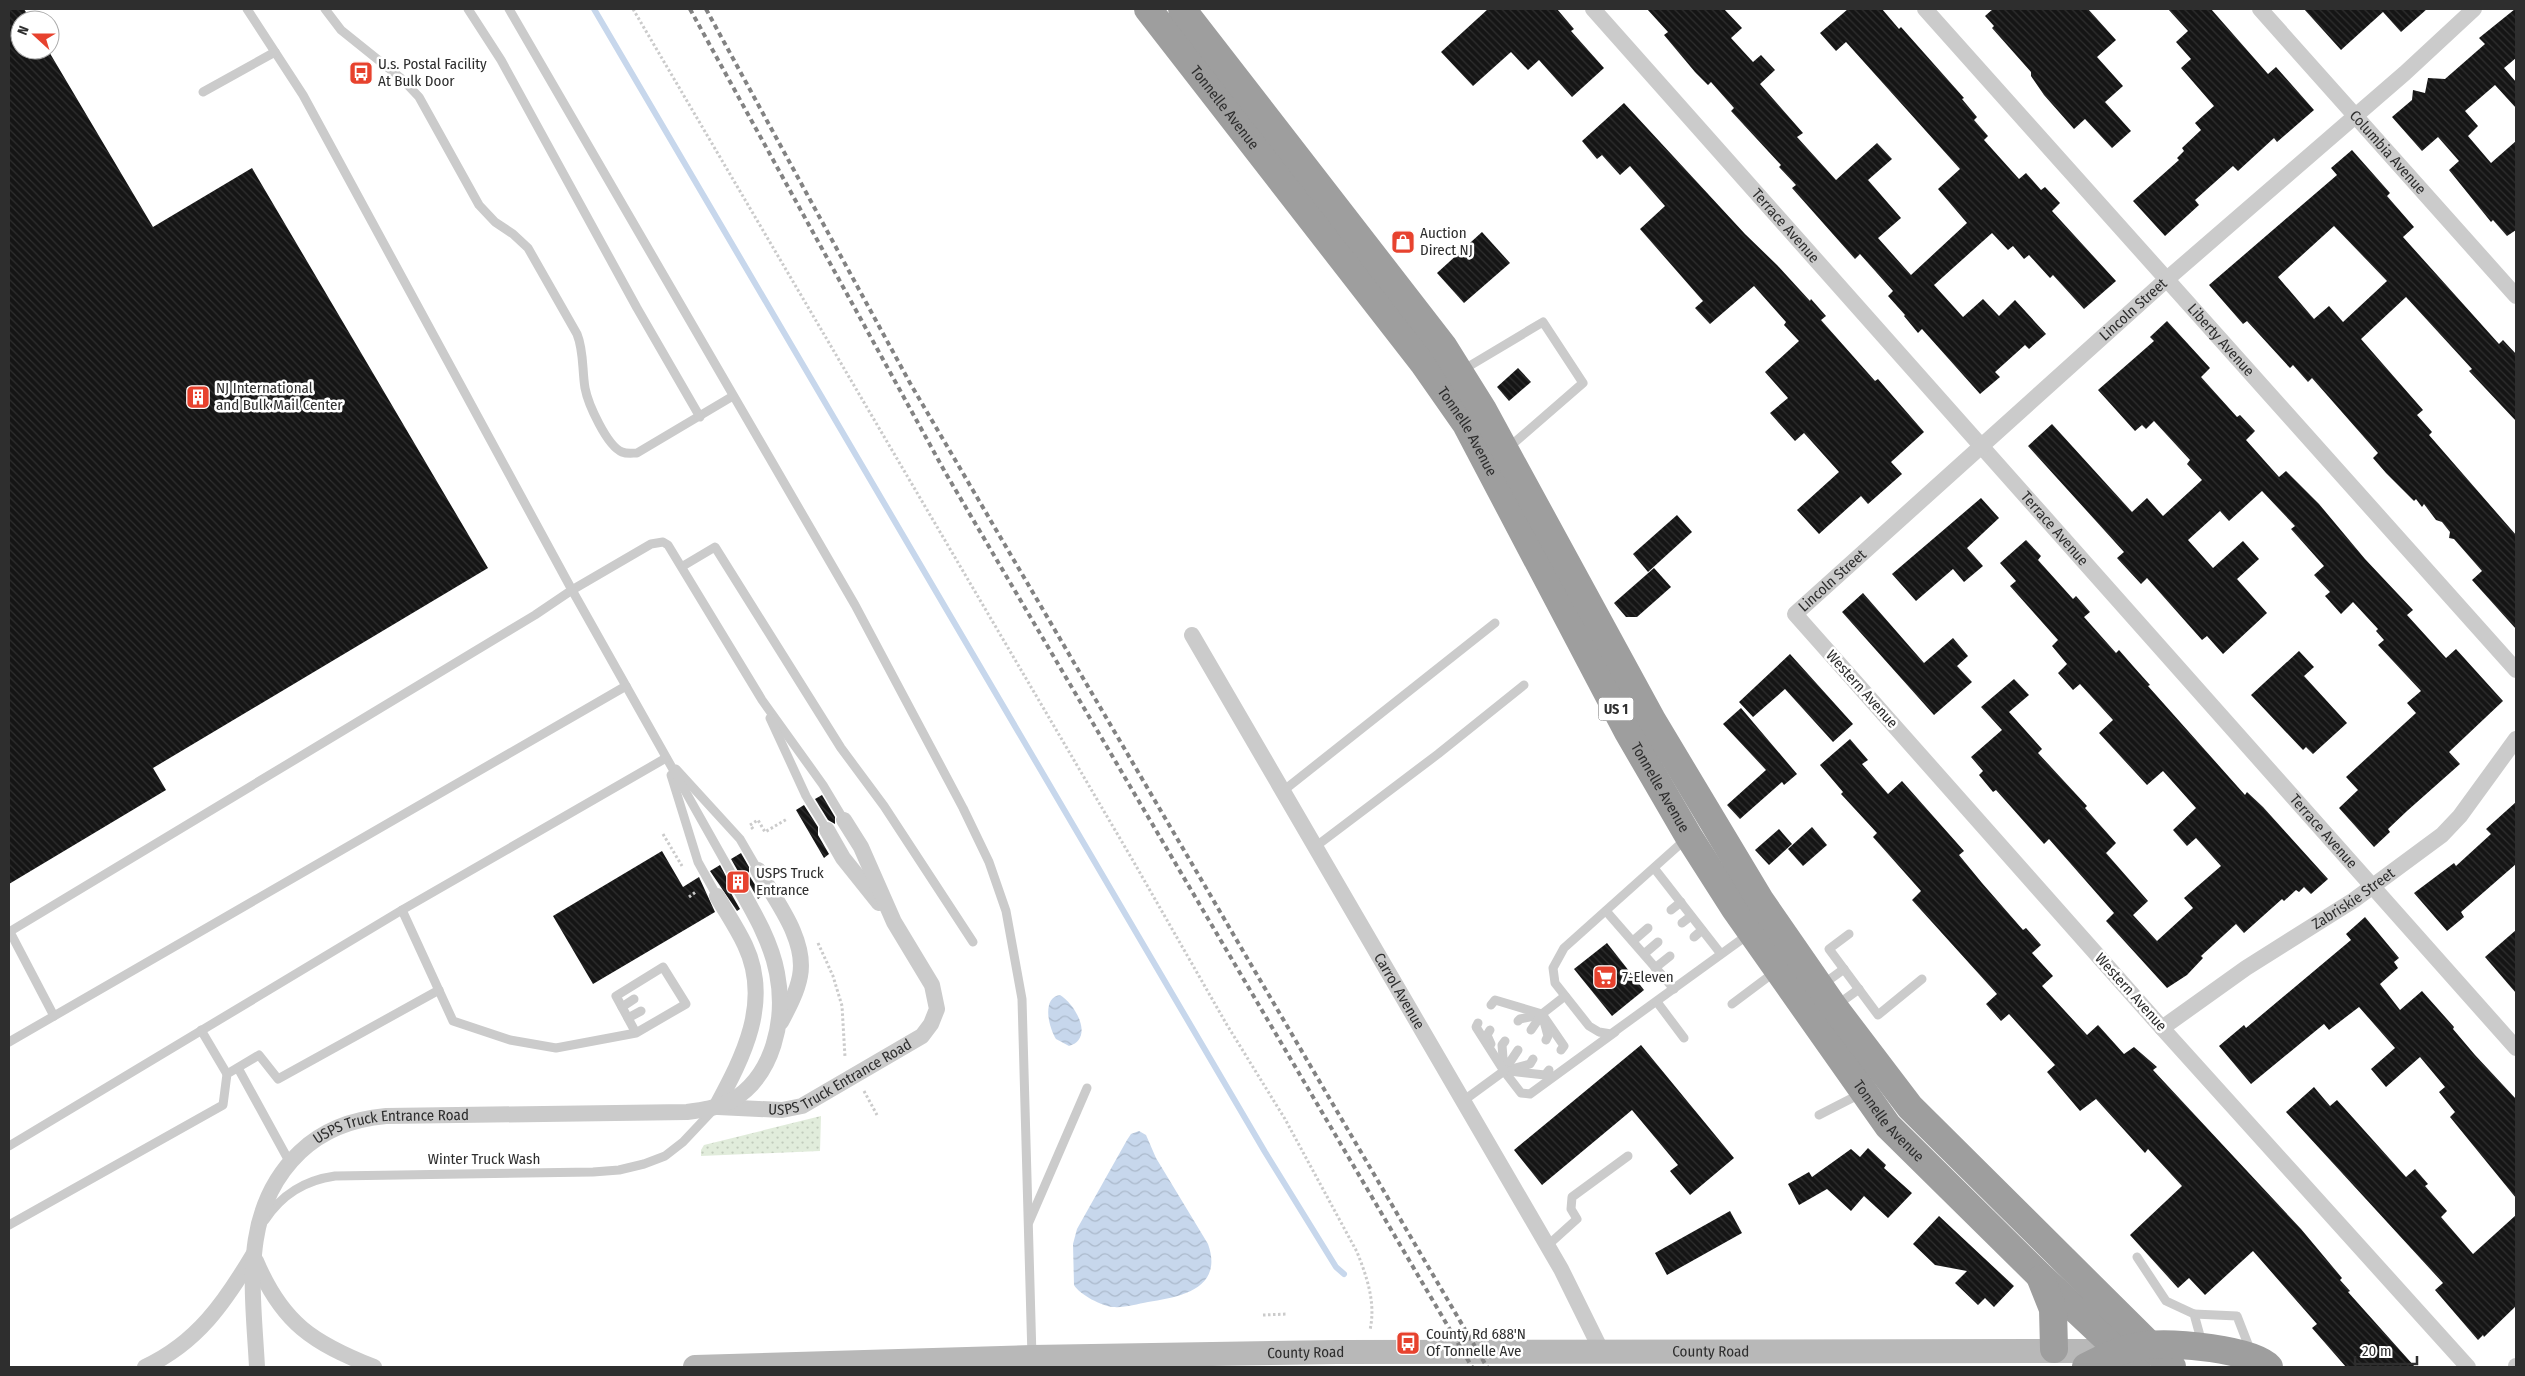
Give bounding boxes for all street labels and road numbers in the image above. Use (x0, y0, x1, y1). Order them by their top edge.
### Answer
street label: Tonnelle Avenue (1187, 62, 1263, 153)
street label: Columbia Avenue (2346, 107, 2430, 198)
street label: Terrace Avenue (1748, 185, 1823, 267)
street label: Lincoln Street (2096, 274, 2171, 345)
street label: Liberty Avenue (2184, 300, 2258, 380)
street label: Tonnelle Avenue (1434, 383, 1501, 479)
street label: Terrace Avenue (2017, 488, 2092, 569)
street label: Lincoln Street (1795, 545, 1870, 616)
street label: Western Avenue (1822, 646, 1902, 732)
road number: US 1 (1598, 698, 1634, 721)
street label: Tonnelle Avenue (1627, 739, 1693, 836)
street label: Terrace Avenue (2286, 791, 2361, 872)
street label: Zabriskie Street (2309, 864, 2398, 933)
street label: Western Avenue (2091, 949, 2171, 1035)
street label: Carrol Avenue (1370, 950, 1429, 1033)
street label: USPS Truck Entrance Road (768, 1035, 915, 1119)
street label: Tonnelle Avenue (1850, 1077, 1928, 1166)
street label: USPS Truck Entrance Road (310, 1106, 469, 1148)
street label: Winter Truck Wash (428, 1150, 540, 1168)
street label: County Road (1672, 1342, 1749, 1361)
street label: County Road (1267, 1343, 1344, 1362)

